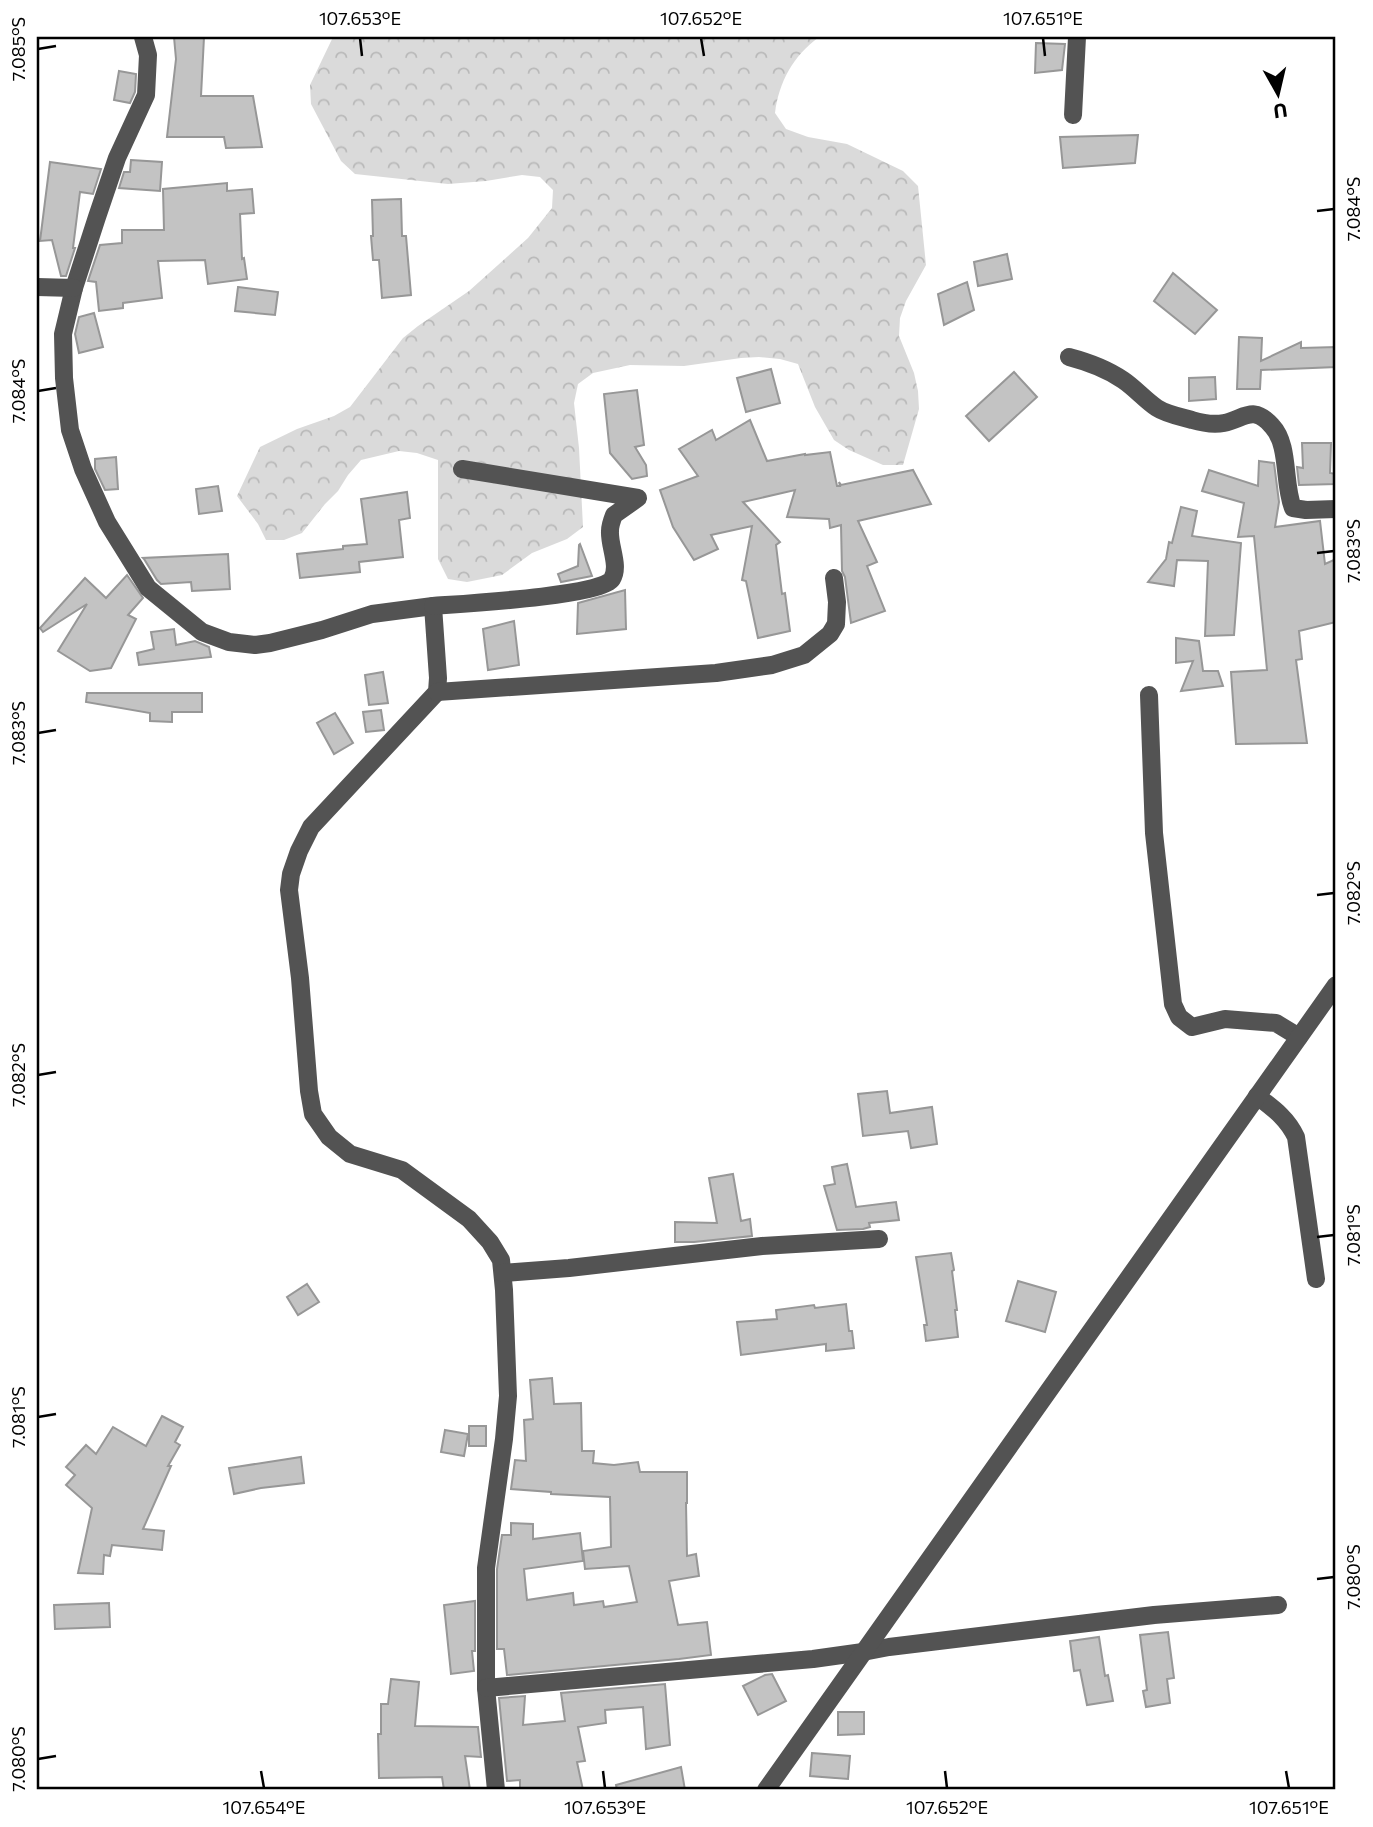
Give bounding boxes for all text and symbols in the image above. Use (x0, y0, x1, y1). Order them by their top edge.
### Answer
text: 107.653°E (319, 7, 401, 29)
text: 107.652°E (660, 7, 742, 29)
text: 107.651°E (1003, 7, 1083, 29)
text: 7.085°S (7, 17, 29, 81)
north arrow (1244, 60, 1314, 130)
text: U (1272, 99, 1289, 124)
text: 7.084°S (1342, 177, 1364, 241)
text: 7.084°S (7, 359, 29, 423)
text: 7.083°S (1342, 519, 1364, 583)
text: 7.083°S (7, 701, 29, 765)
text: 7.082°S (1342, 861, 1364, 925)
text: 7.082°S (7, 1043, 29, 1107)
text: 7.081°S (1342, 1204, 1364, 1266)
text: 7.081°S (7, 1386, 29, 1448)
text: 7.080°S (1342, 1544, 1364, 1610)
text: 7.080°S (7, 1726, 29, 1792)
text: 107.654°E (223, 1796, 305, 1818)
text: 107.653°E (564, 1796, 646, 1818)
text: 107.652°E (906, 1796, 988, 1818)
text: 107.651°E (1249, 1796, 1329, 1818)

